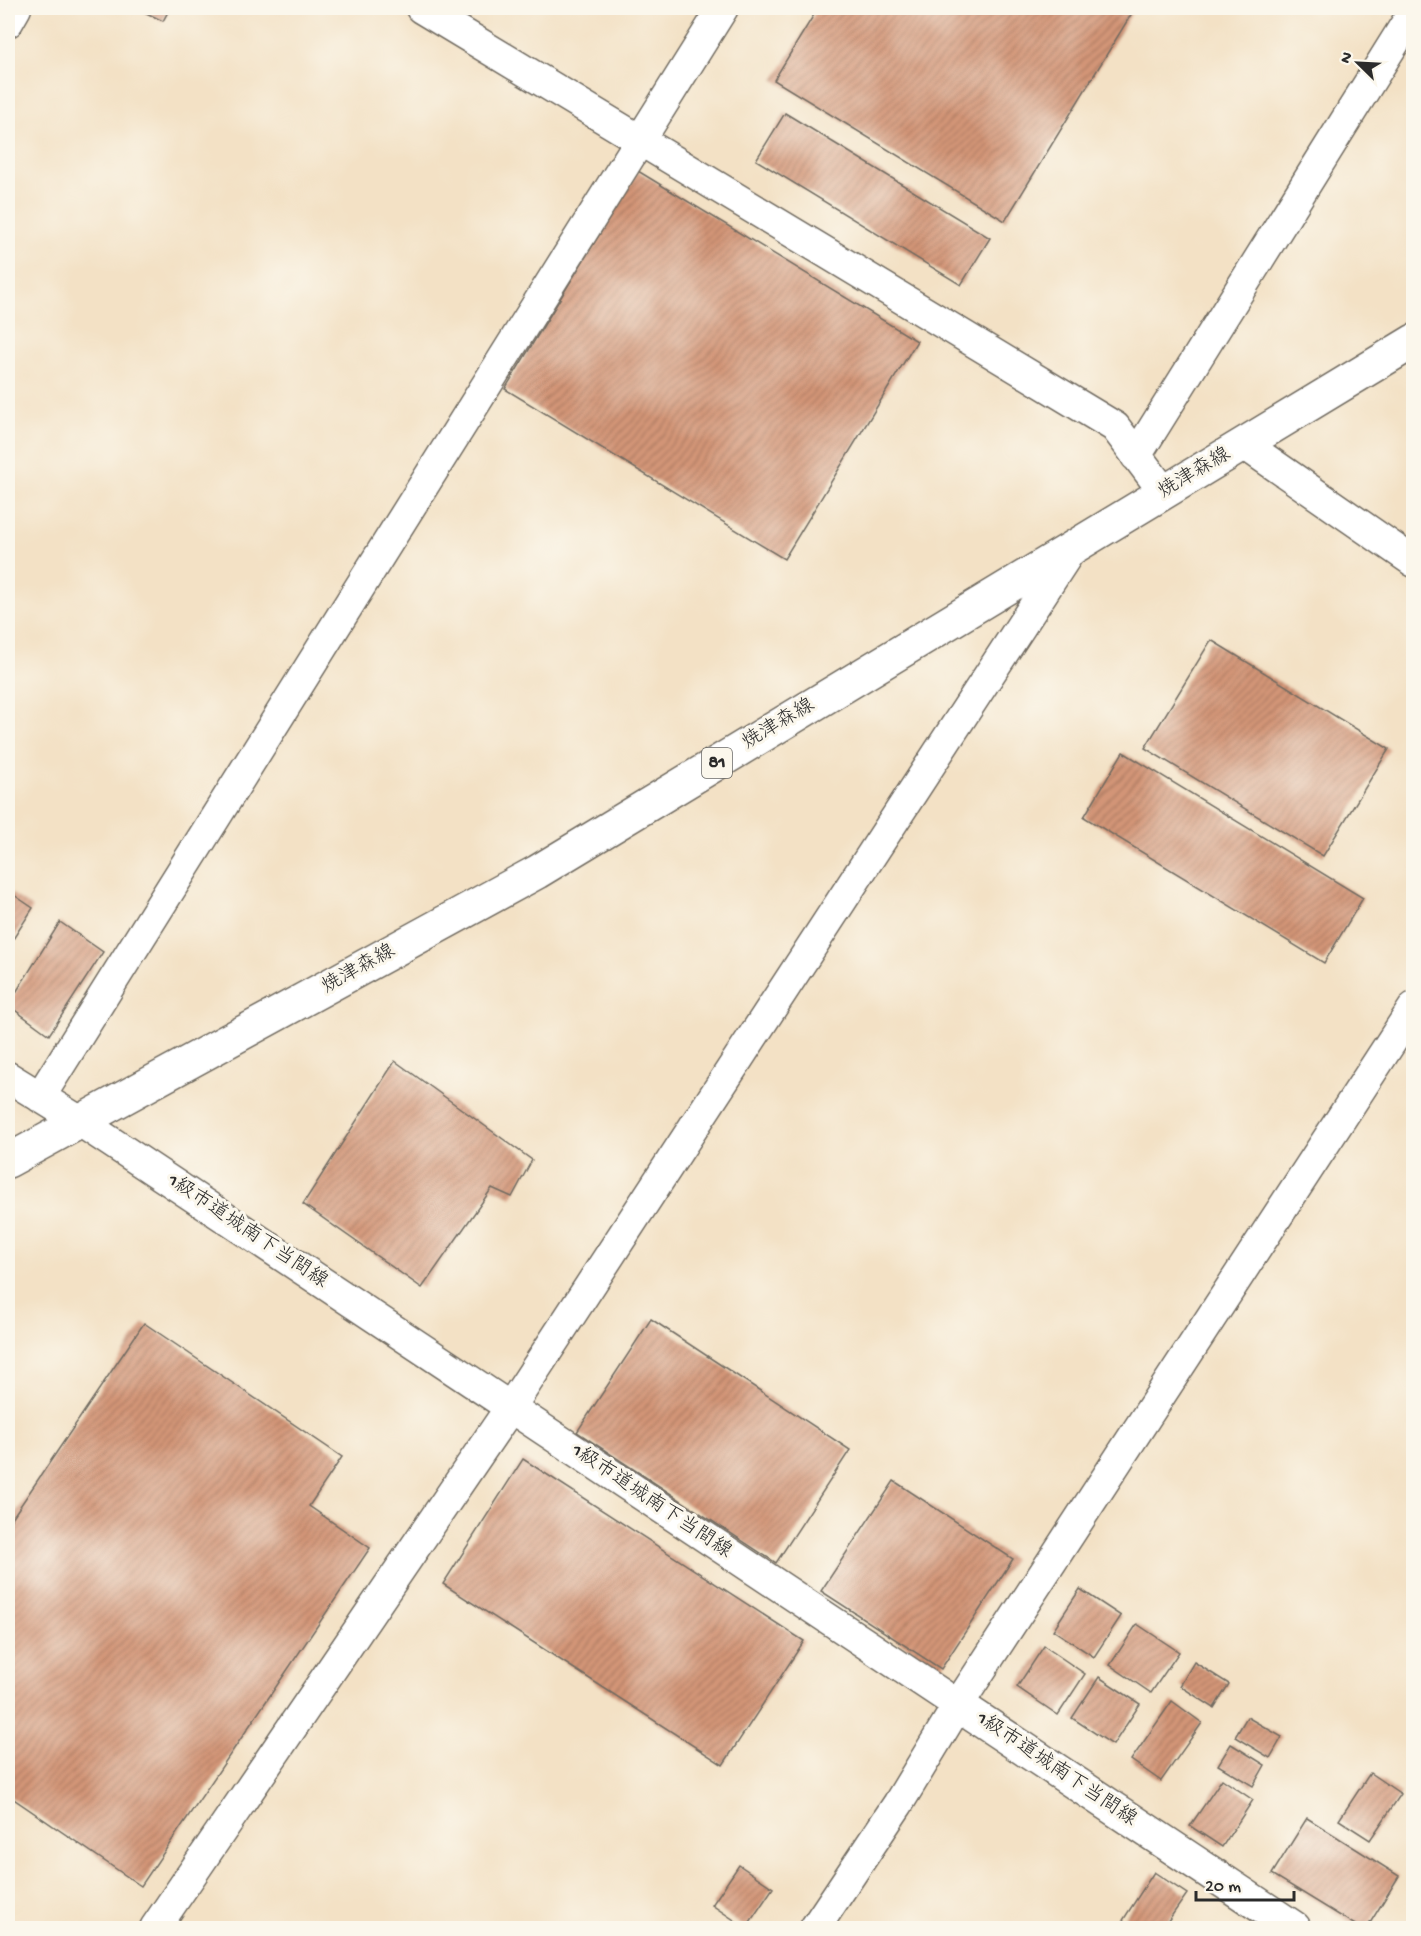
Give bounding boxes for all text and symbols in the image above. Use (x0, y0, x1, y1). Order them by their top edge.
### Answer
north arrow (1328, 33, 1388, 93)
text: N (1337, 49, 1359, 67)
street label: 焼津森線 (1154, 442, 1235, 504)
street label: 焼津森線 (738, 693, 819, 755)
road number: 81 (702, 748, 732, 778)
street label: 焼津森線 (317, 939, 400, 999)
street label: 1級市道城南下当間線 (162, 1168, 333, 1294)
street label: 1級市道城南下当間線 (566, 1438, 737, 1564)
street label: 1級市道城南下当間線 (971, 1706, 1142, 1832)
scale bar (1196, 1864, 1294, 1902)
text: 20 m (1205, 1877, 1241, 1898)

